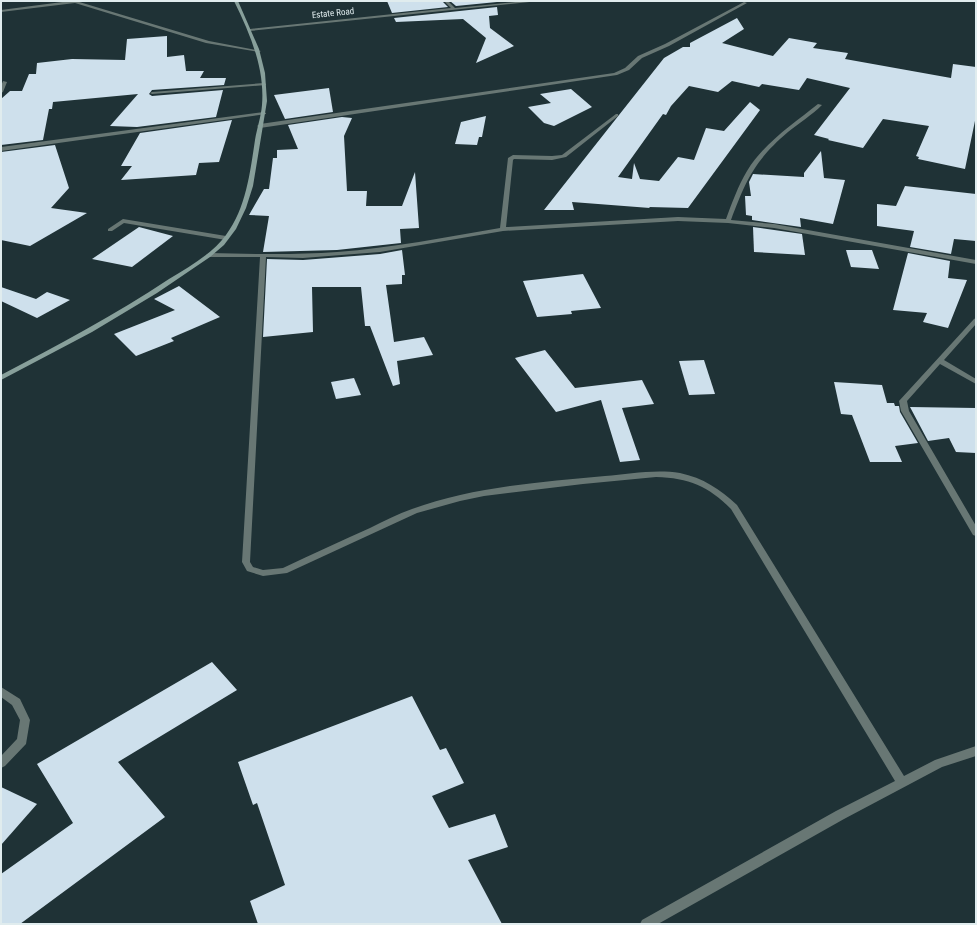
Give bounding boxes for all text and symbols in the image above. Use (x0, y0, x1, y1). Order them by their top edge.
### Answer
street label: Estate Road (311, 6, 355, 20)

